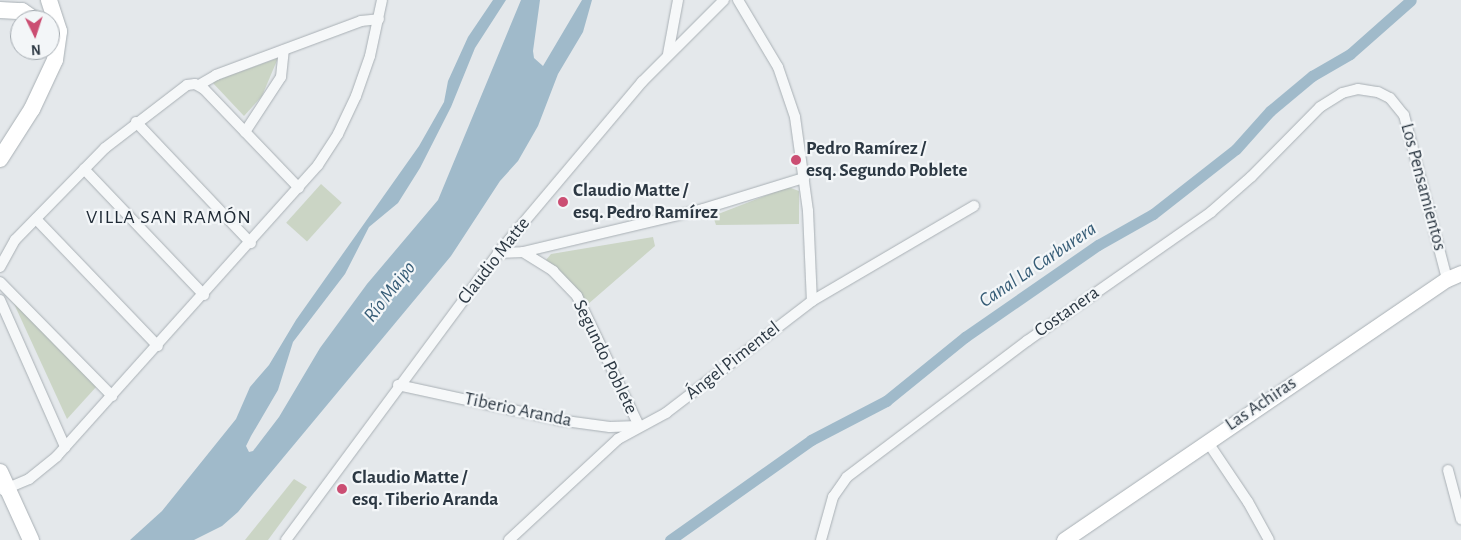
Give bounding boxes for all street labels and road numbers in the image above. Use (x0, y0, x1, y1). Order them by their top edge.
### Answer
street label: Los Pensamientos (1395, 121, 1451, 253)
street label: Claudio Matte (453, 213, 535, 309)
street label: Costanera (1030, 281, 1104, 343)
street label: Segundo Poblete (568, 296, 642, 418)
street label: Ángel Pimentel (681, 317, 785, 405)
street label: Las Achiras (1221, 372, 1301, 436)
street label: Tiberio Aranda (462, 387, 574, 433)

